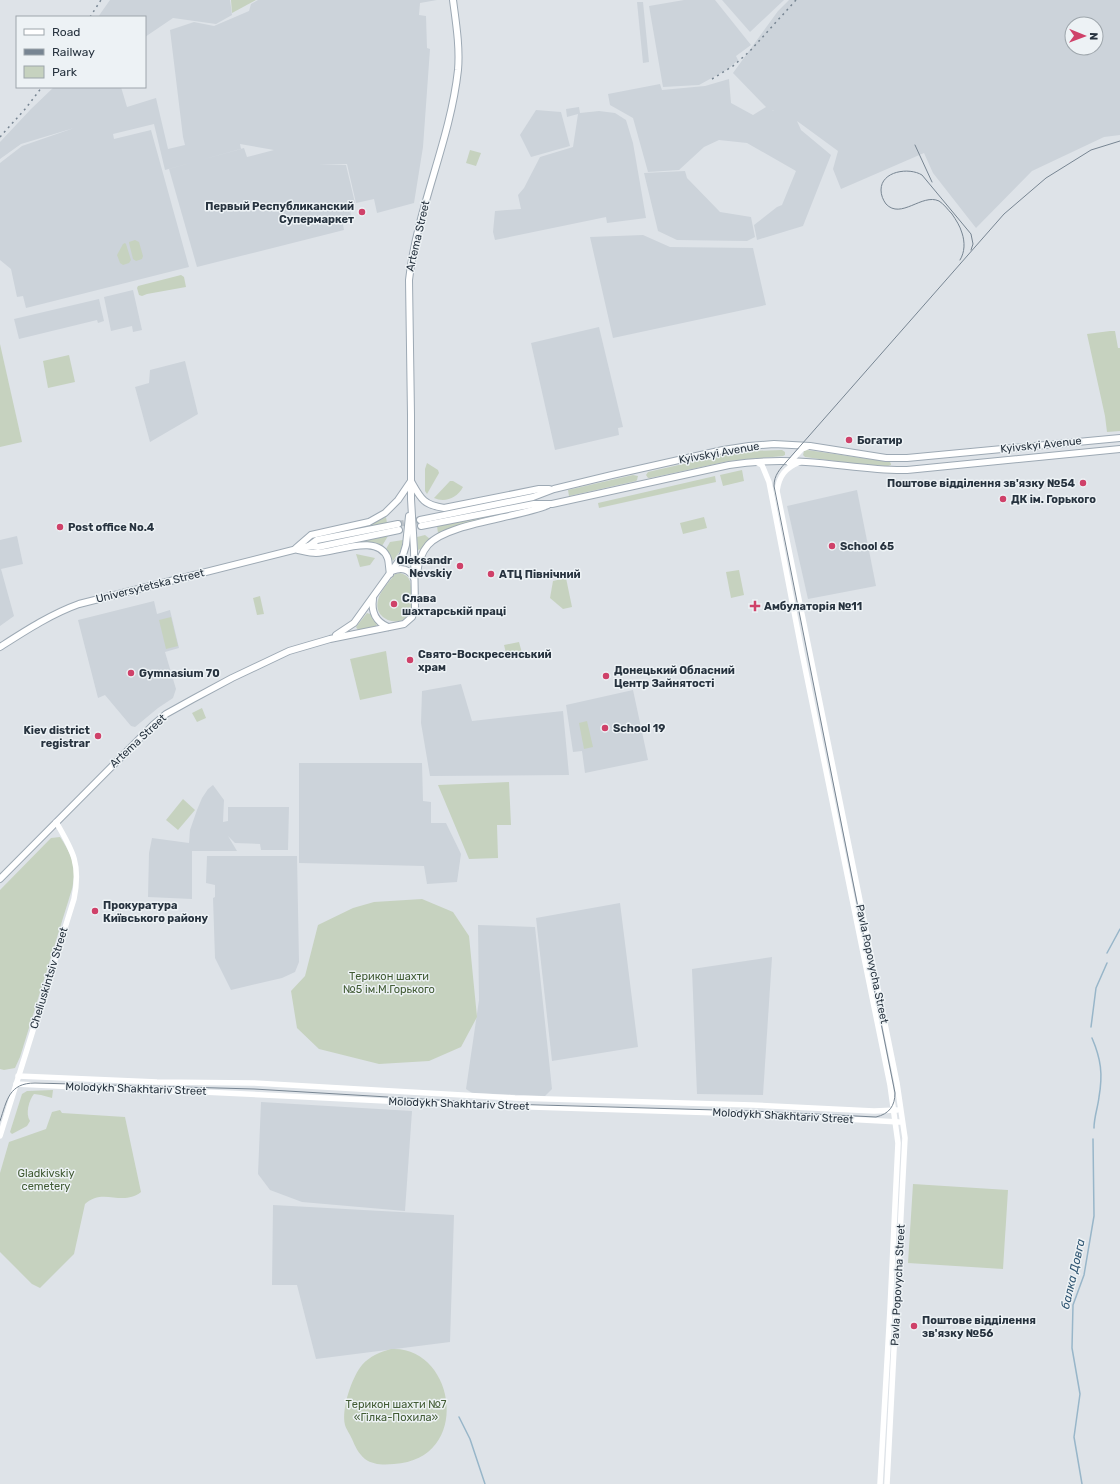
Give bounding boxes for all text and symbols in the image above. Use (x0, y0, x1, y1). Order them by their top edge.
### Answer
legend (16, 16, 146, 88)
north arrow (1064, 16, 1104, 56)
text: Road (52, 25, 80, 39)
text: N (1087, 32, 1100, 40)
text: Railway (52, 45, 95, 59)
text: Park (52, 65, 78, 79)
street label: Artema Street (404, 199, 433, 273)
place label: Первый Республиканский Супермаркет (205, 200, 354, 226)
marker: Первый Республиканский Супермаркет (357, 207, 367, 217)
place label: Богатир (857, 434, 903, 447)
street label: Kyivskyi Avenue (1000, 434, 1082, 456)
marker: Богатир (844, 435, 854, 445)
street label: Kyivskyi Avenue (678, 440, 760, 466)
place label: Поштове відділення зв'язку №54 (887, 477, 1075, 490)
marker: Поштове відділення зв'язку №54 (1078, 478, 1088, 488)
place label: ДК ім. Горького (1011, 493, 1096, 506)
marker: ДК ім. Горького (998, 494, 1008, 504)
place label: Post office No.4 (68, 521, 155, 534)
marker: Post office No.4 (55, 522, 65, 532)
place label: School 65 (840, 540, 894, 553)
marker: School 65 (827, 541, 837, 551)
place label: Oleksandr Nevskiy (397, 554, 452, 580)
marker: Oleksandr Nevskiy (455, 561, 465, 571)
street label: Universytetska Street (94, 566, 206, 606)
place label: АТЦ Північний (499, 568, 581, 581)
marker: АТЦ Північний (486, 569, 496, 579)
place label: Слава шахтарській праці (402, 592, 506, 618)
marker: Слава шахтарській праці (389, 599, 399, 609)
marker: Амбулаторія №11 (749, 600, 761, 612)
place label: Амбулаторія №11 (764, 600, 862, 613)
place label: Свято-Воскресенський храм (418, 648, 551, 674)
marker: Свято-Воскресенський храм (405, 655, 415, 665)
place label: Донецький Обласний Центр Зайнятості (614, 664, 735, 690)
place label: Gymnasium 70 (139, 667, 220, 680)
marker: Gymnasium 70 (126, 668, 136, 678)
marker: Донецький Обласний Центр Зайнятості (601, 671, 611, 681)
street label: Artema Street (107, 711, 169, 770)
place label: School 19 (613, 722, 665, 735)
marker: School 19 (600, 723, 610, 733)
place label: Kiev district registrar (24, 724, 90, 750)
marker: Kiev district registrar (93, 731, 103, 741)
place label: Прокуратура Київського району (103, 899, 209, 925)
street label: Pavla Popovycha Street (853, 903, 891, 1026)
marker: Прокуратура Київського району (90, 906, 100, 916)
street label: Cheliuskintsiv Street (27, 925, 71, 1030)
park label: Терикон шахти №5 ім.М.Горького (343, 970, 435, 996)
street label: Molodykh Shakhtariv Street (65, 1080, 207, 1098)
street label: Molodykh Shakhtariv Street (388, 1095, 530, 1113)
street label: Molodykh Shakhtariv Street (712, 1106, 855, 1126)
park label: Gladkivskiy cemetery (17, 1167, 75, 1193)
street label: Pavla Popovycha Street (888, 1223, 908, 1346)
water label: балка Довга (1058, 1238, 1088, 1310)
place label: Поштове відділення зв'язку №56 (922, 1314, 1036, 1340)
marker: Поштове відділення зв'язку №56 (909, 1321, 919, 1331)
park label: Терикон шахти №7 «Гілка-Похила» (346, 1398, 447, 1424)

